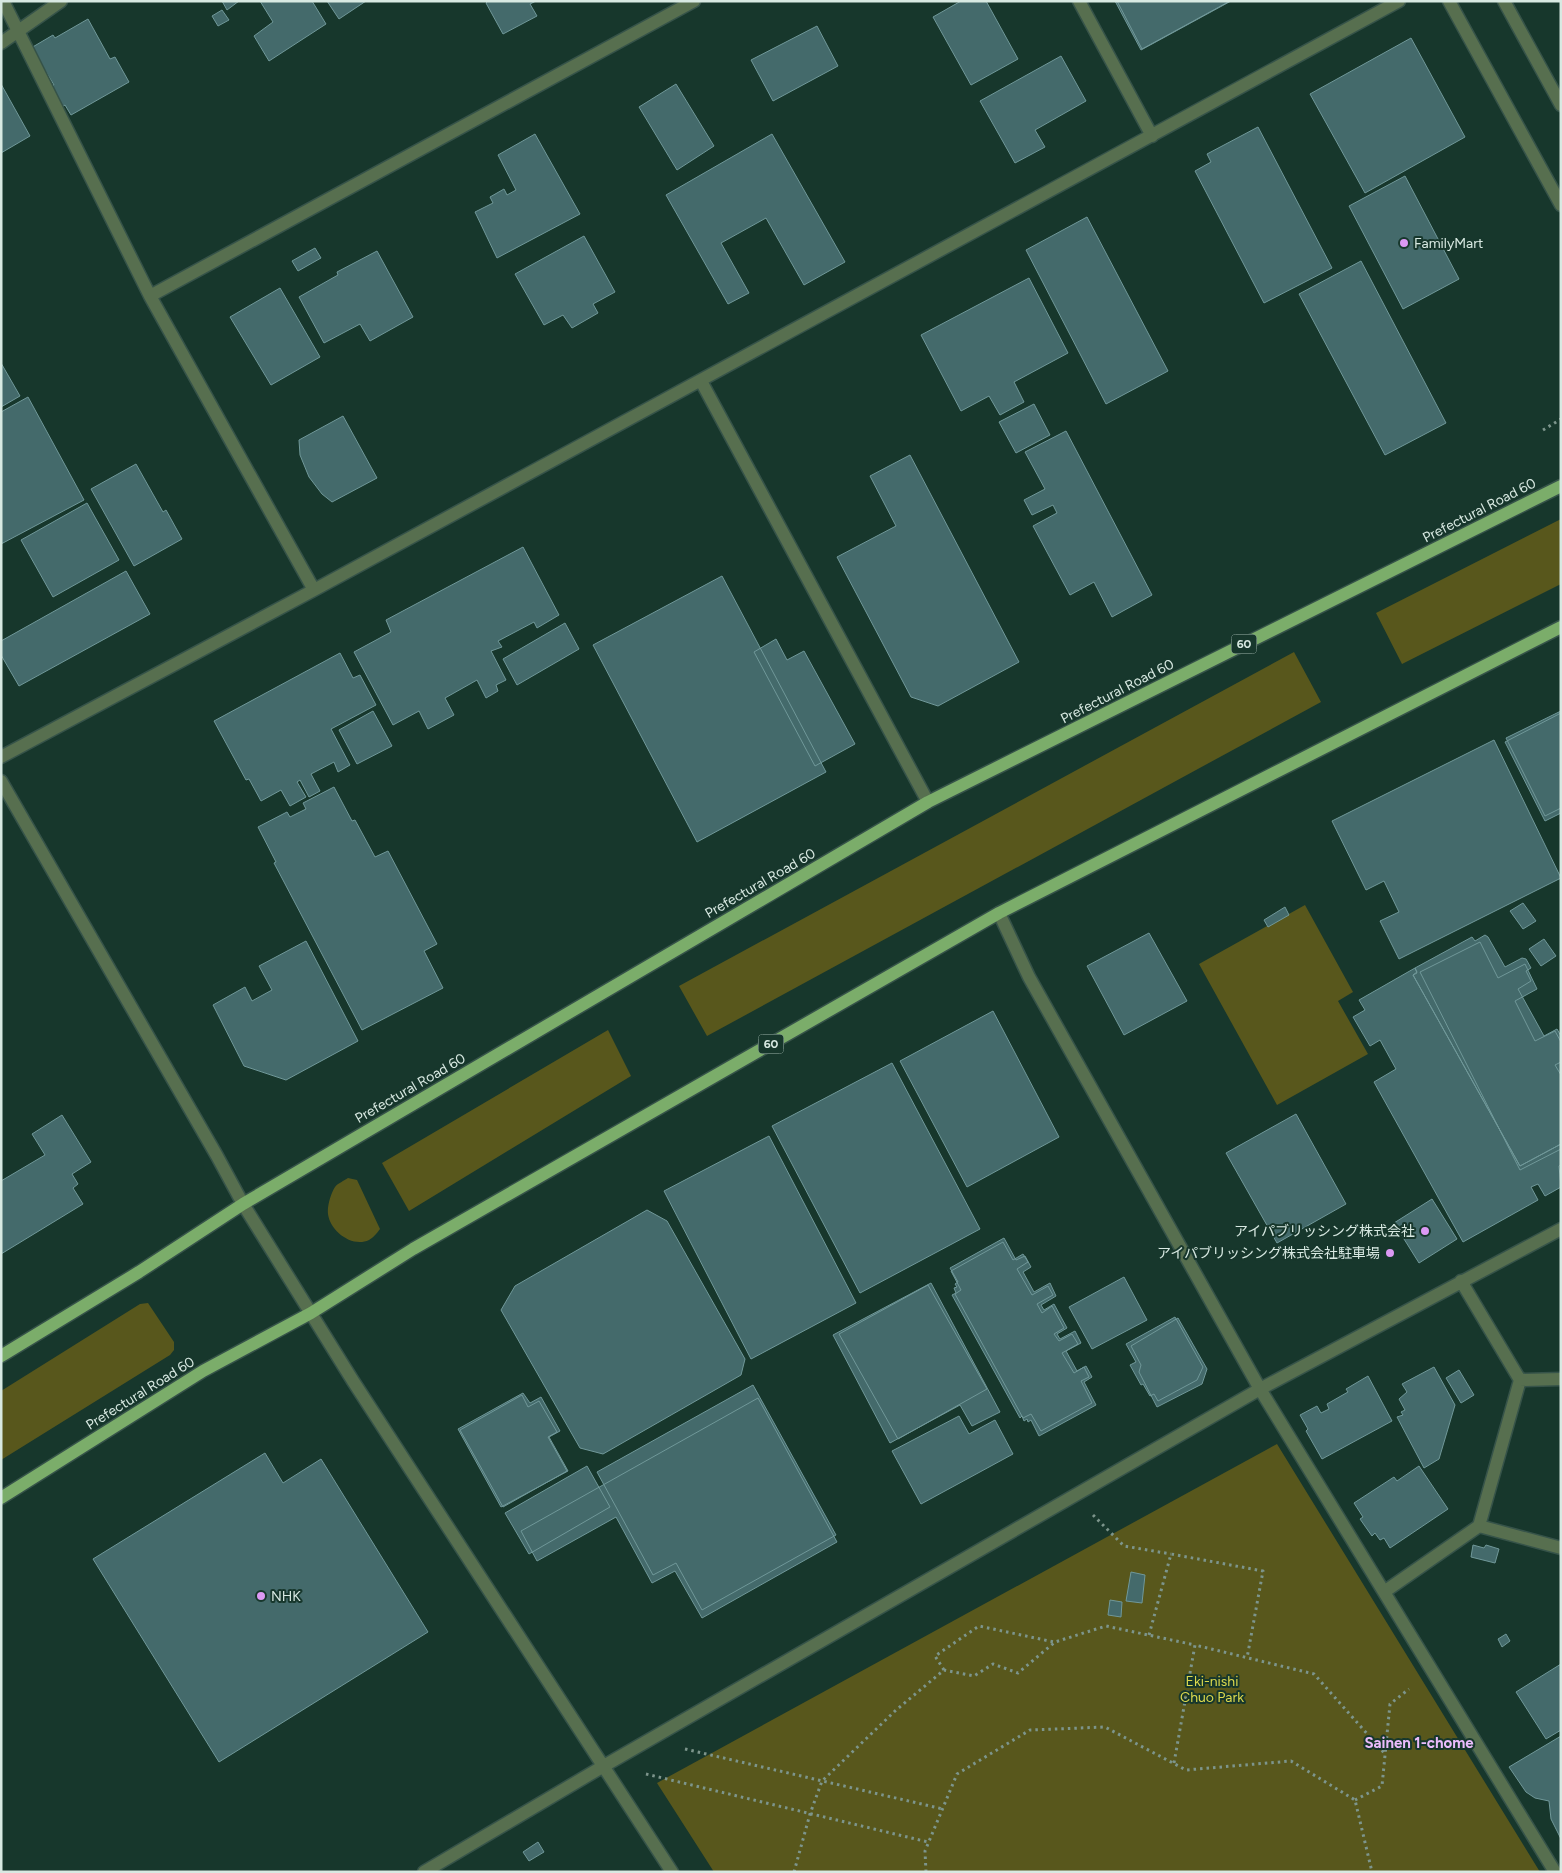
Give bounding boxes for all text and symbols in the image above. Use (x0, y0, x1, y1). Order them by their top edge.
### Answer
place label: FamilyMart (1414, 235, 1483, 252)
marker: FamilyMart (1398, 237, 1410, 249)
street label: Prefectural Road 60 (1420, 475, 1539, 546)
road number: 60 (1232, 634, 1256, 654)
street label: Prefectural Road 60 (1058, 656, 1177, 727)
street label: Prefectural Road 60 (702, 845, 819, 922)
road number: 60 (758, 1034, 784, 1054)
street label: Prefectural Road 60 (352, 1050, 469, 1127)
place label: アイパブリッシング株式会社 (1234, 1223, 1415, 1240)
marker: アイパブリッシング株式会社 (1419, 1225, 1431, 1237)
place label: アイパブリッシング株式会社駐車場 (1157, 1245, 1380, 1262)
marker: アイパブリッシング株式会社駐車場 (1384, 1247, 1396, 1259)
street label: Prefectural Road 60 (83, 1353, 198, 1434)
place label: NHK (271, 1588, 301, 1605)
marker: NHK (255, 1590, 267, 1602)
park label: Eki-nishi Chuo Park (1180, 1673, 1244, 1706)
district label: Sainen 1-chome (1364, 1734, 1474, 1752)

